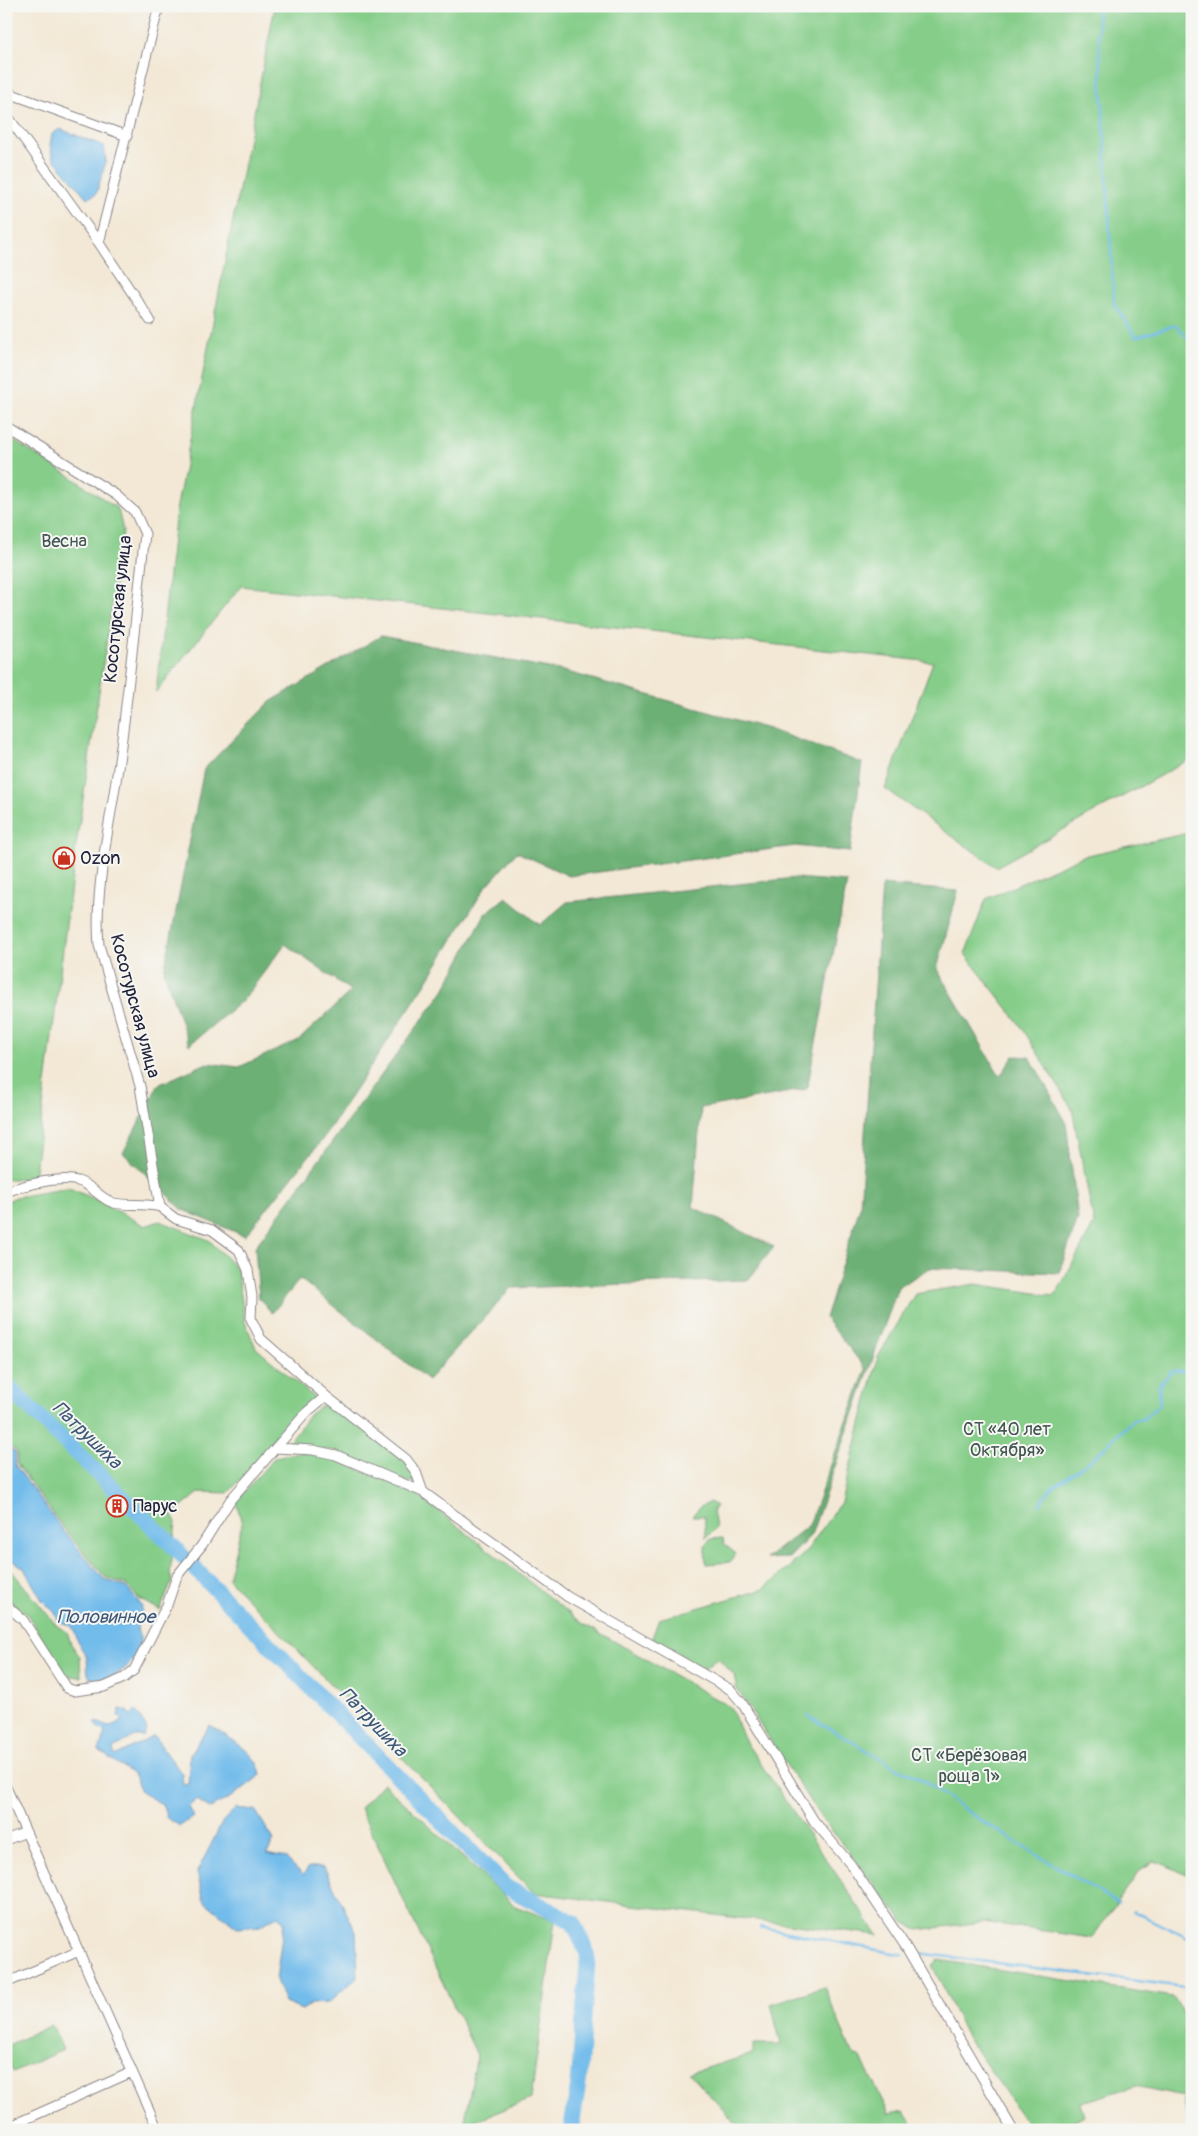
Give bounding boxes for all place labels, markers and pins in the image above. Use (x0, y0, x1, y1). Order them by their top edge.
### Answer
shop icon: Ozon (52, 846, 76, 870)
place label: Ozon (80, 847, 120, 870)
building icon: Парус (105, 1494, 129, 1518)
place label: Парус (133, 1495, 178, 1518)

